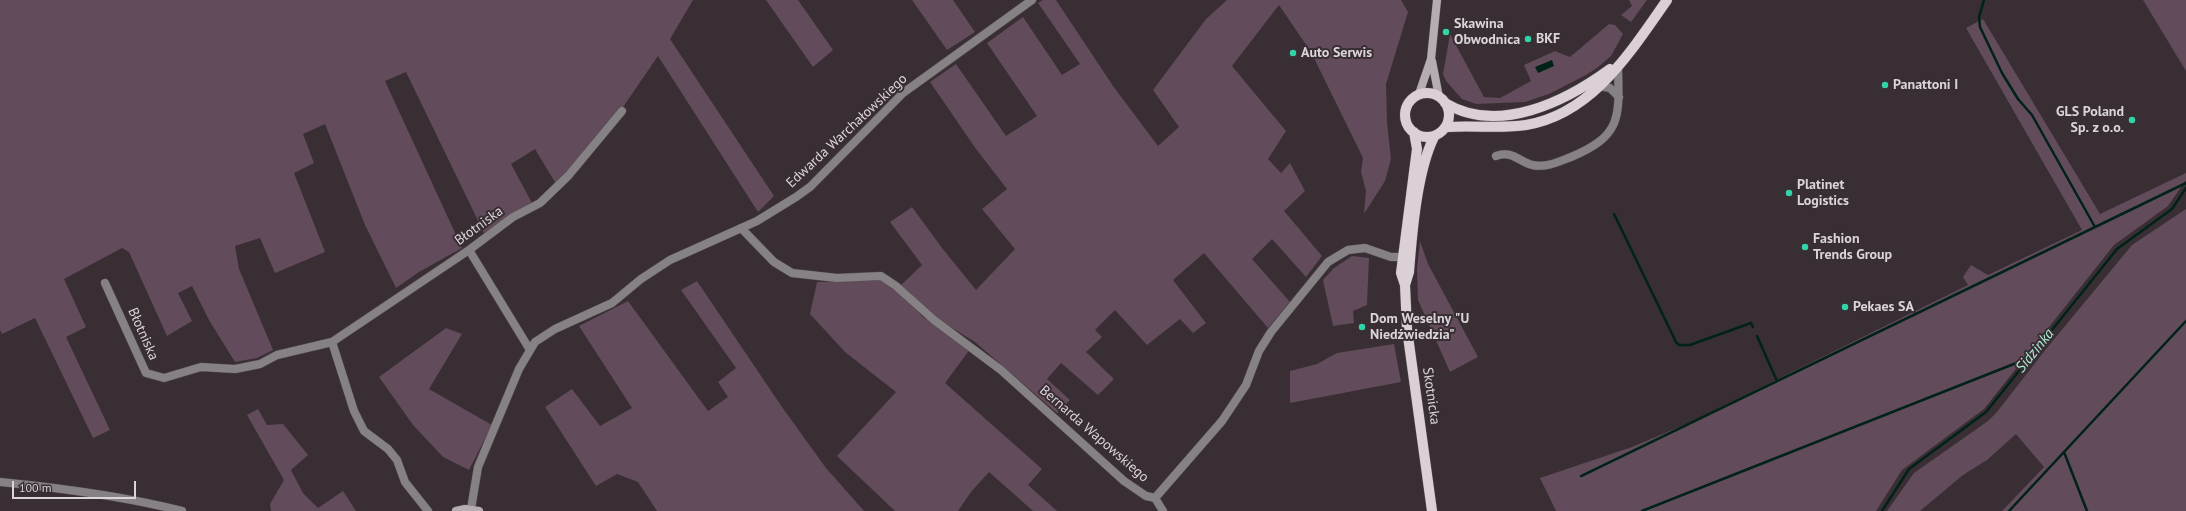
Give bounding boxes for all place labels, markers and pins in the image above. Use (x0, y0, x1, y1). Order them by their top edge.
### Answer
place label: Skawina Obwodnica (1454, 16, 1520, 48)
marker: Skawina Obwodnica (1441, 27, 1451, 37)
place label: BKF (1536, 31, 1560, 47)
marker: BKF (1523, 34, 1533, 44)
place label: Auto Serwis (1301, 45, 1372, 61)
marker: Auto Serwis (1288, 48, 1298, 58)
place label: Panattoni I (1893, 77, 1958, 93)
marker: Panattoni I (1880, 80, 1890, 90)
place label: GLS Poland Sp. z o.o. (2056, 104, 2124, 136)
marker: GLS Poland Sp. z o.o. (2127, 115, 2137, 125)
place label: Platinet Logistics (1797, 177, 1849, 210)
marker: Platinet Logistics (1784, 188, 1794, 198)
place label: Fashion Trends Group (1813, 231, 1892, 264)
marker: Fashion Trends Group (1800, 242, 1810, 252)
place label: Pekaes SA (1853, 299, 1914, 315)
marker: Pekaes SA (1840, 302, 1850, 312)
place label: Dom Weselny "U Niedźwiedzia" (1370, 311, 1469, 344)
marker: Dom Weselny "U Niedźwiedzia" (1357, 322, 1367, 332)

